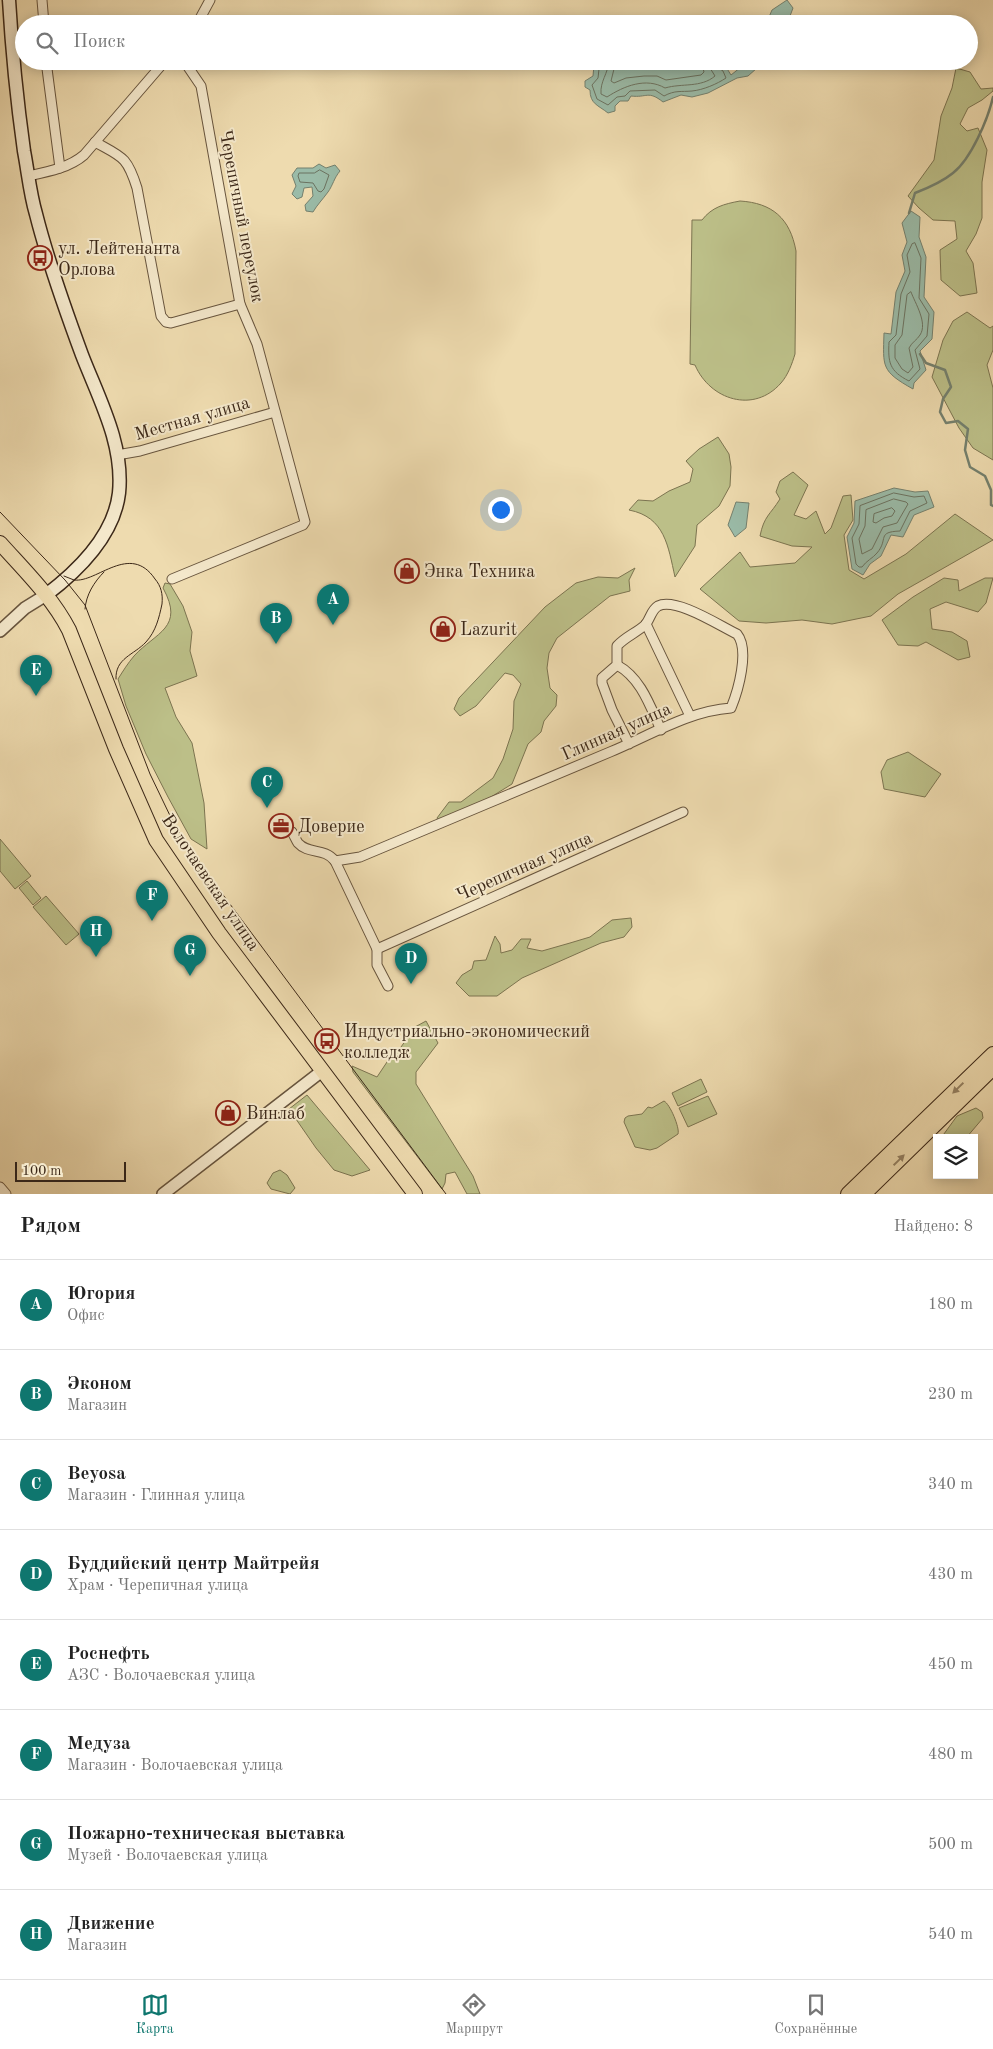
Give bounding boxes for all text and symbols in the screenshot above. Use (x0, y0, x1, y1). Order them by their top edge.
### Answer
search box (15, 15, 978, 70)
icon: search (33, 29, 61, 57)
text: Поиск (73, 33, 125, 52)
street label: Черепичный переулок (215, 128, 267, 304)
place label: ул. Лейтенанта Орлова (58, 240, 181, 279)
bus stop icon: ул. Лейтенанта Орлова (27, 245, 53, 271)
street label: Местная улица (133, 394, 252, 444)
your location (488, 497, 514, 523)
shop icon: Энка Техника (394, 558, 420, 584)
place label: Энка Техника (424, 563, 535, 581)
pin: A (317, 584, 349, 625)
pin: B (260, 603, 292, 644)
shop icon: Lazurit (430, 616, 456, 642)
place label: Lazurit (460, 621, 517, 639)
pin: E (20, 655, 52, 696)
street label: Глинная улица (559, 700, 674, 764)
pin: C (251, 767, 283, 808)
street label: Волочаевская улица (158, 811, 263, 954)
office icon: Доверие (268, 813, 294, 839)
place label: Доверие (298, 818, 364, 836)
street label: Черепичная улица (454, 829, 595, 905)
pin: F (136, 880, 168, 921)
pin: H (80, 916, 112, 957)
pin: G (174, 935, 206, 976)
pin: D (395, 943, 427, 984)
place label: Индустриально-экономический колледж (344, 1023, 590, 1062)
bus stop icon: Индустриально-экономический колледж (314, 1028, 340, 1054)
one-way arrow (952, 1081, 964, 1093)
shop icon: Винлаб (215, 1100, 241, 1126)
place label: Винлаб (246, 1105, 305, 1123)
map controls (933, 1134, 978, 1179)
button: layers (933, 1134, 978, 1179)
one-way arrow (893, 1154, 905, 1166)
scale bar (15, 1159, 126, 1182)
text: 100 m (22, 1164, 61, 1178)
text: Рядом (20, 1216, 81, 1237)
text: Найдено: 8 (894, 1219, 973, 1235)
text: Югория (67, 1285, 135, 1304)
text: A (30, 1297, 42, 1313)
text: 180 m (928, 1297, 973, 1313)
text: Офис (67, 1308, 104, 1324)
text: Эконом (67, 1375, 132, 1394)
text: B (30, 1387, 42, 1403)
text: 230 m (928, 1387, 973, 1403)
text: Магазин (67, 1398, 127, 1414)
text: Beyosa (67, 1465, 126, 1484)
text: C (31, 1477, 41, 1493)
text: 340 m (928, 1477, 973, 1493)
text: Магазин · Глинная улица (67, 1488, 245, 1504)
text: Буддийский центр Майтрейя (67, 1555, 320, 1574)
text: D (30, 1567, 42, 1583)
text: 430 m (928, 1567, 973, 1583)
text: Храм · Черепичная улица (67, 1578, 248, 1594)
text: Роснефть (67, 1645, 150, 1664)
text: E (30, 1657, 42, 1673)
text: 450 m (928, 1657, 973, 1673)
text: АЗС · Волочаевская улица (67, 1668, 255, 1684)
text: Медуза (67, 1735, 131, 1754)
text: F (31, 1747, 41, 1763)
text: 480 m (928, 1747, 973, 1763)
text: Магазин · Волочаевская улица (67, 1758, 283, 1774)
text: Пожарно-техническая выставка (67, 1825, 345, 1844)
text: G (30, 1837, 42, 1853)
text: 500 m (928, 1837, 973, 1853)
text: Музей · Волочаевская улица (67, 1848, 268, 1864)
text: Движение (67, 1915, 155, 1934)
text: H (29, 1927, 43, 1943)
text: 540 m (928, 1927, 973, 1943)
text: Магазин (67, 1938, 127, 1954)
tab: Карта (136, 1991, 174, 2038)
tab: Маршрут (445, 1991, 503, 2038)
tab: Сохранённые (775, 1991, 857, 2038)

